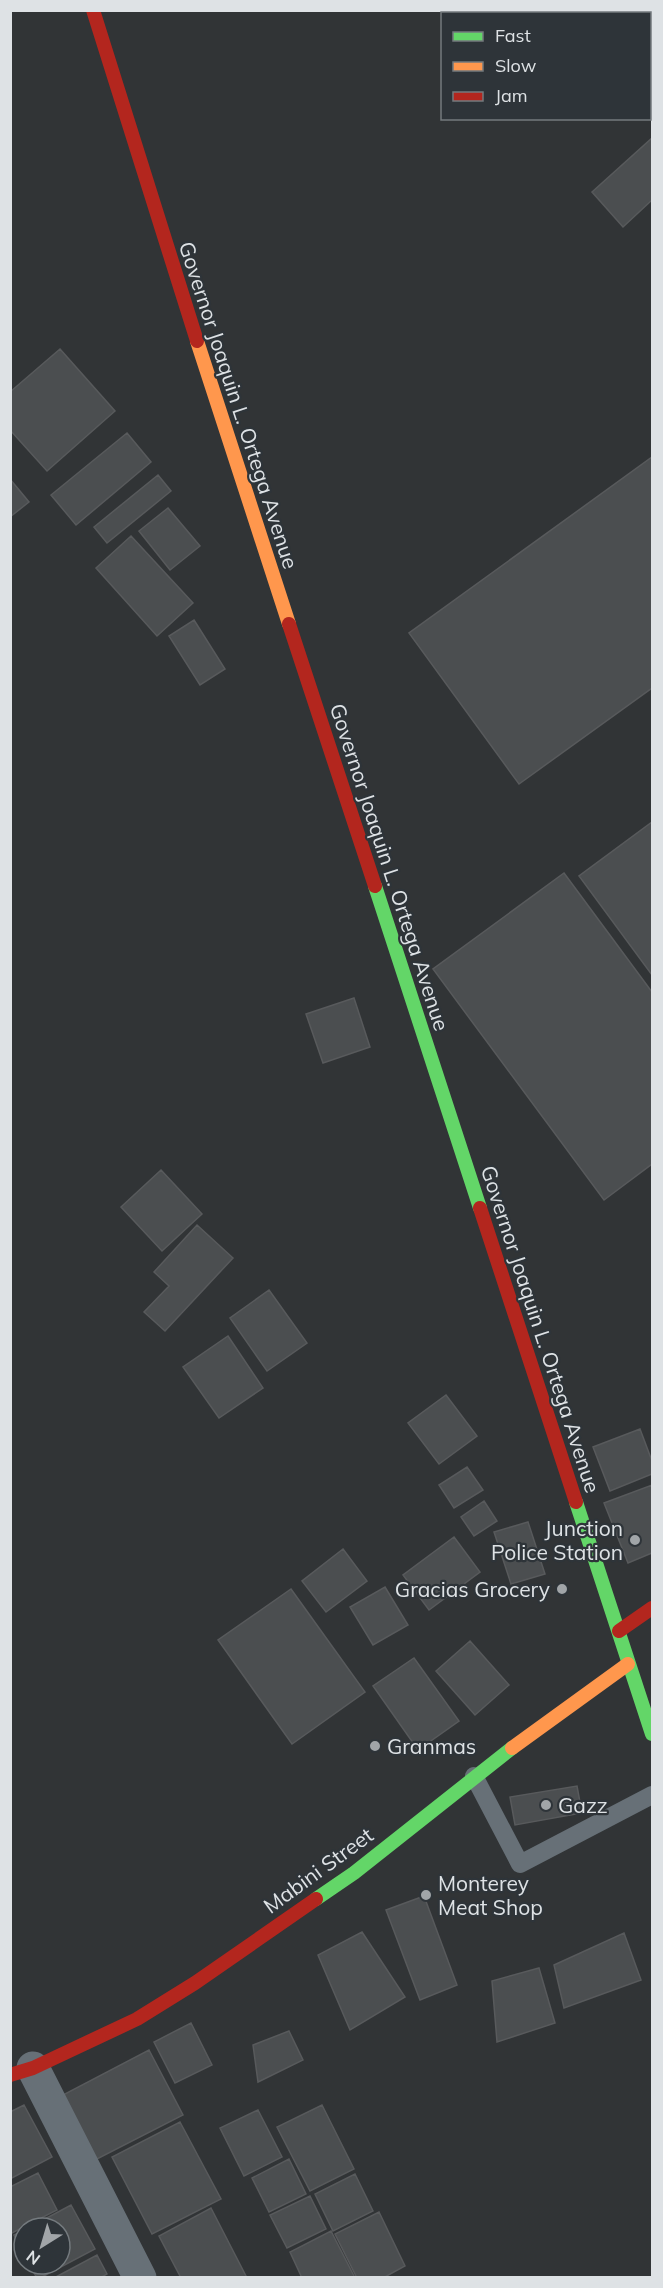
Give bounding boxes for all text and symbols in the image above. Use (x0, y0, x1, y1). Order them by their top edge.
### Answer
legend (441, 12, 651, 120)
text: Fast (495, 24, 531, 47)
text: Slow (495, 54, 537, 77)
text: Jam (495, 84, 528, 107)
street label: Governor Joaquin L. Ortega Avenue (174, 238, 304, 572)
street label: Governor Joaquin L. Ortega Avenue (325, 700, 455, 1034)
street label: Governor Joaquin L. Ortega Avenue (476, 1162, 606, 1496)
place label: Junction Police Station (491, 1515, 623, 1565)
marker: Junction Police Station (628, 1533, 642, 1547)
place label: Gracias Grocery (395, 1576, 550, 1602)
marker: Gracias Grocery (555, 1582, 569, 1596)
place label: Granmas (387, 1733, 476, 1759)
marker: Granmas (368, 1739, 382, 1753)
place label: Gazz (558, 1792, 608, 1818)
marker: Gazz (539, 1798, 553, 1812)
street label: Mabini Street (258, 1822, 378, 1918)
place label: Monterey Meat Shop (438, 1870, 543, 1920)
marker: Monterey Meat Shop (419, 1888, 433, 1902)
north arrow (12, 2216, 72, 2276)
text: N (22, 2246, 44, 2270)

